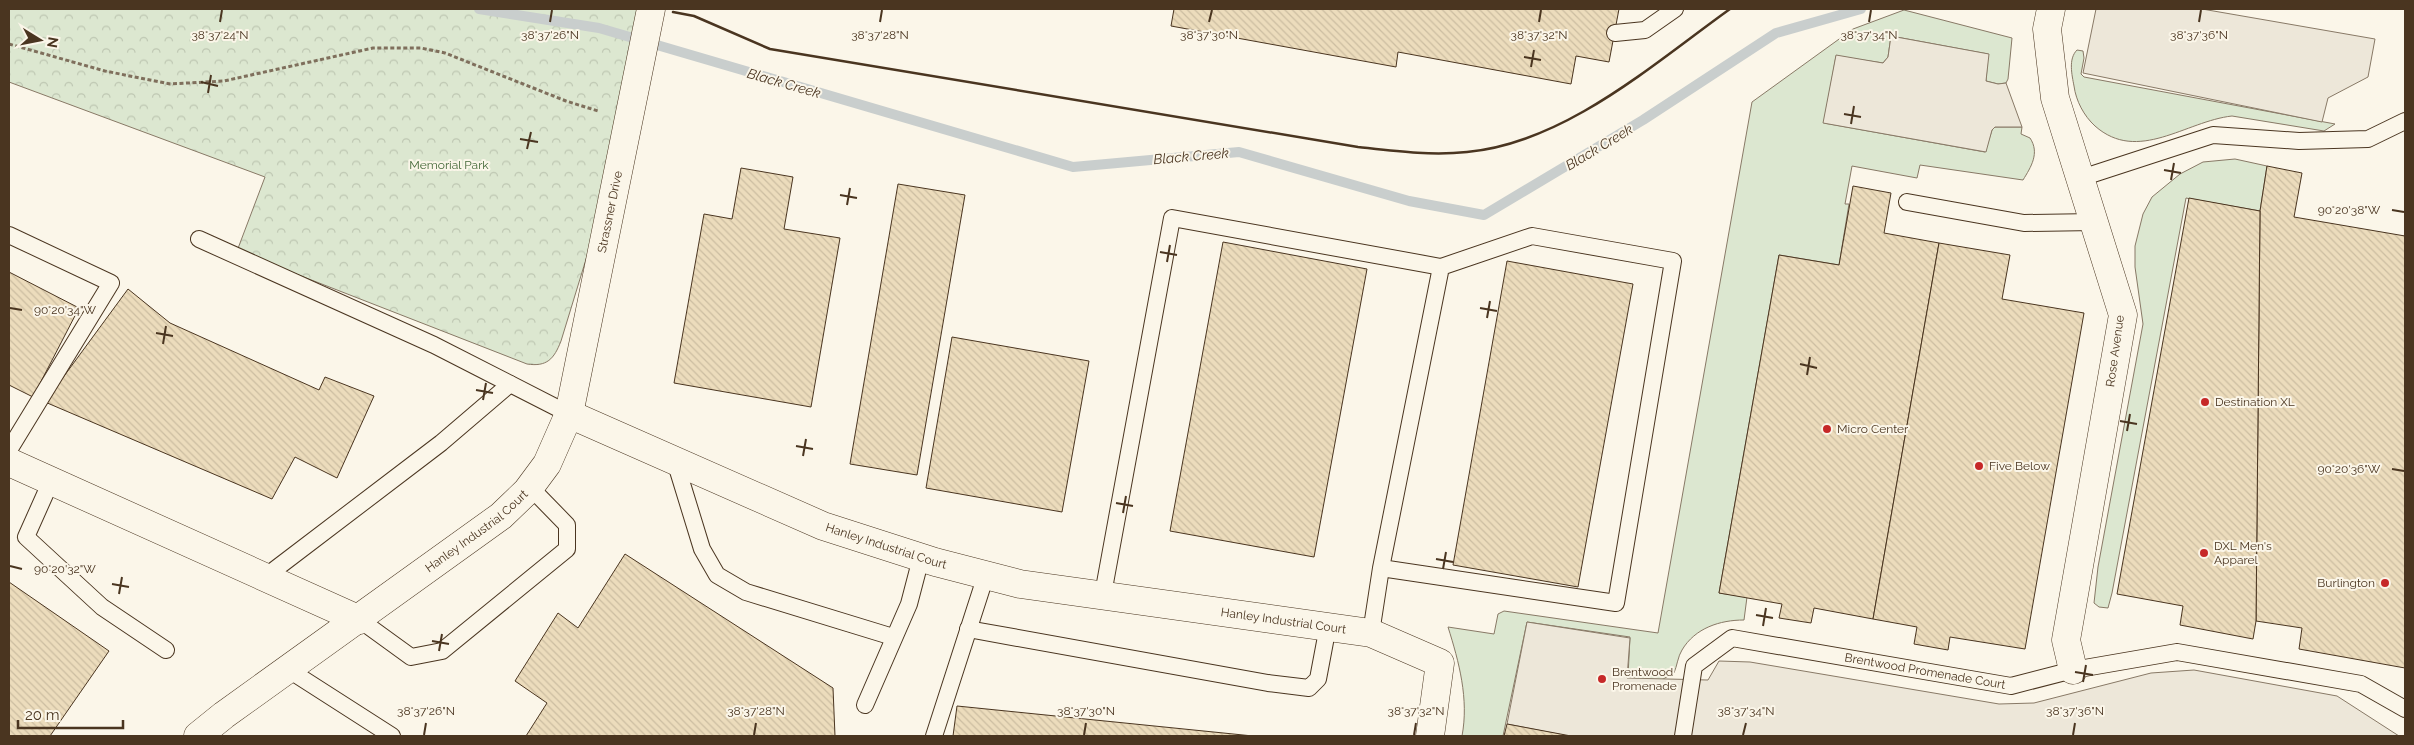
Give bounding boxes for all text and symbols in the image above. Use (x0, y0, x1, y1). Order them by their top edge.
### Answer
north arrow (15, 15, 65, 65)
text: 38°37'24"N (191, 28, 249, 42)
text: 38°37'26"N (521, 28, 579, 42)
text: 38°37'28"N (851, 28, 909, 42)
text: 38°37'30"N (1180, 28, 1238, 42)
text: 38°37'32"N (1511, 28, 1567, 42)
text: 38°37'34"N (1840, 28, 1898, 42)
text: 38°37'36"N (2170, 28, 2228, 42)
text: N (44, 36, 62, 49)
water label: Black Creek (745, 65, 823, 101)
water label: Black Creek (1562, 120, 1636, 173)
water label: Black Creek (1153, 145, 1230, 167)
park label: Memorial Park (409, 158, 489, 172)
street label: Strassner Drive (595, 170, 625, 254)
text: 90°20'38"W (2318, 203, 2381, 217)
text: 90°20'34"W (34, 303, 96, 317)
street label: Rose Avenue (2103, 314, 2127, 388)
place label: Destination XL (2215, 395, 2295, 409)
marker: Destination XL (2199, 396, 2211, 408)
place label: Micro Center (1837, 422, 1909, 436)
marker: Micro Center (1821, 423, 1833, 435)
place label: Five Below (1989, 459, 2050, 473)
marker: Five Below (1973, 460, 1985, 472)
text: 90°20'36"W (2318, 462, 2381, 476)
street label: Hanley Industrial Court (422, 487, 531, 575)
street label: Hanley Industrial Court (824, 520, 948, 572)
place label: DXL Men's Apparel (2214, 539, 2272, 567)
marker: DXL Men's Apparel (2198, 547, 2210, 559)
text: 90°20'32"W (34, 562, 96, 576)
place label: Burlington (2317, 576, 2375, 590)
marker: Burlington (2379, 577, 2391, 589)
street label: Hanley Industrial Court (1220, 605, 1347, 636)
street label: Brentwood Promenade Court (1844, 651, 2007, 692)
place label: Brentwood Promenade (1612, 665, 1677, 693)
marker: Brentwood Promenade (1596, 673, 1608, 685)
scale bar (18, 698, 122, 730)
text: 38°37'26"N (397, 704, 455, 718)
text: 38°37'28"N (727, 704, 785, 718)
text: 38°37'30"N (1057, 704, 1115, 718)
text: 38°37'32"N (1388, 704, 1444, 718)
text: 38°37'34"N (1717, 704, 1775, 718)
text: 38°37'36"N (2046, 704, 2104, 718)
text: 20 m (25, 706, 60, 724)

